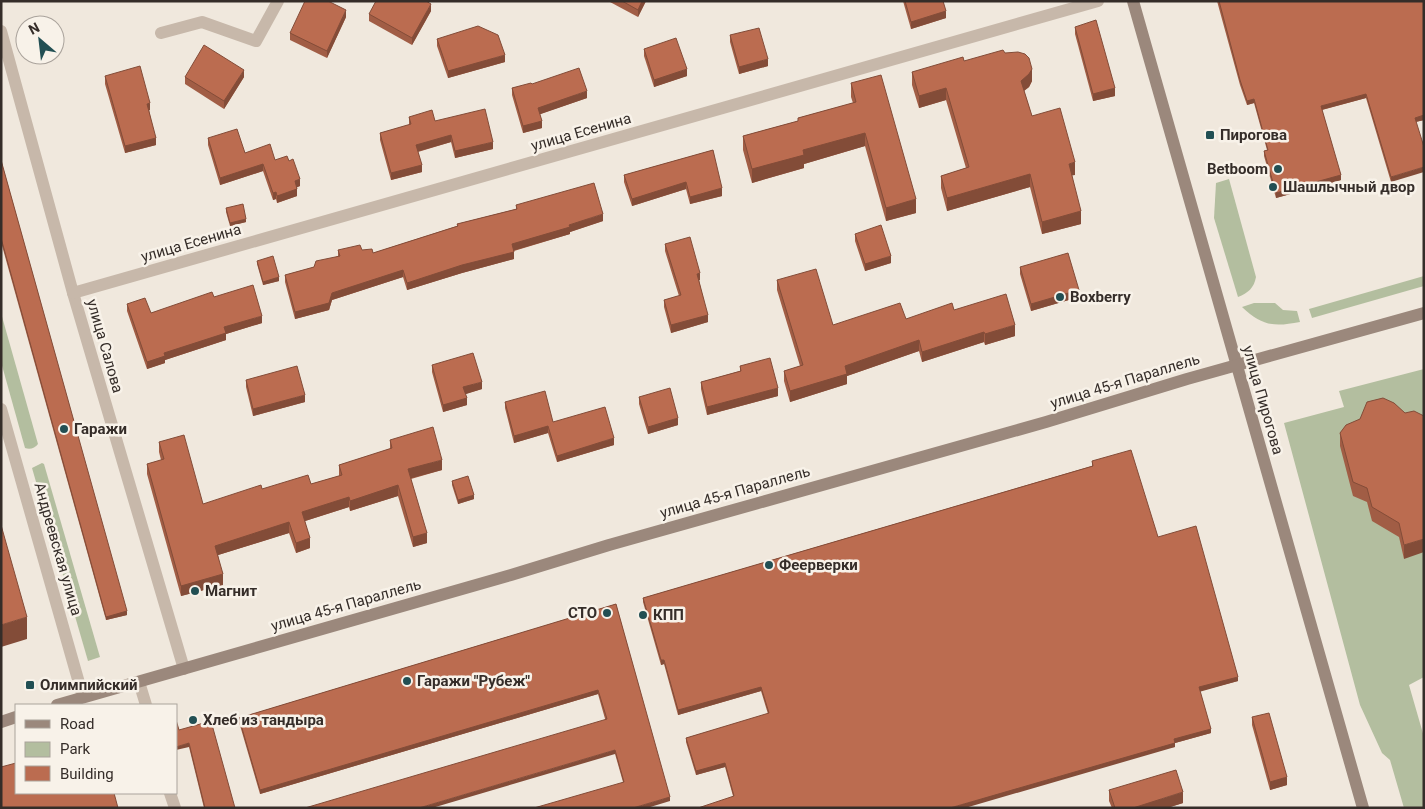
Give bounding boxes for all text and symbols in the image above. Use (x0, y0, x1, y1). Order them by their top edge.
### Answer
north arrow (15, 15, 65, 65)
text: N (26, 19, 42, 38)
street label: улица Есенина (529, 109, 633, 155)
place label: Пирогова (1220, 126, 1287, 144)
marker: Пирогова (1204, 129, 1216, 141)
place label: Betboom (1207, 160, 1268, 178)
marker: Betboom (1272, 163, 1284, 175)
place label: Шашлычный двор (1283, 178, 1415, 196)
marker: Шашлычный двор (1267, 181, 1279, 193)
street label: улица Есенина (139, 220, 243, 266)
place label: Boxberry (1070, 288, 1131, 306)
marker: Boxberry (1054, 291, 1066, 303)
street label: улица Салова (83, 297, 127, 395)
street label: улица Пирогова (1239, 343, 1287, 457)
street label: улица 45-я Параллель (1048, 350, 1202, 412)
place label: Гаражи (74, 420, 127, 438)
marker: Гаражи (58, 423, 70, 435)
street label: улица 45-я Параллель (658, 462, 812, 522)
street label: Андреевская улица (30, 480, 86, 618)
place label: Феерверки (779, 556, 858, 574)
marker: Феерверки (763, 559, 775, 571)
street label: улица 45-я Параллель (269, 575, 423, 635)
place label: Магнит (205, 582, 257, 600)
marker: Магнит (189, 585, 201, 597)
place label: СТО (568, 604, 597, 622)
place label: КПП (653, 606, 684, 624)
marker: СТО (601, 607, 613, 619)
marker: КПП (637, 609, 649, 621)
place label: Гаражи "Рубеж" (417, 672, 530, 690)
marker: Гаражи "Рубеж" (401, 675, 413, 687)
place label: Олимпийский (40, 676, 137, 694)
marker: Олимпийский (24, 679, 36, 691)
legend (15, 704, 178, 794)
place label: Хлеб из тандыра (203, 711, 324, 729)
marker: Хлеб из тандыра (187, 714, 199, 726)
text: Road (60, 715, 94, 733)
text: Park (60, 740, 91, 758)
text: Building (60, 765, 114, 783)

